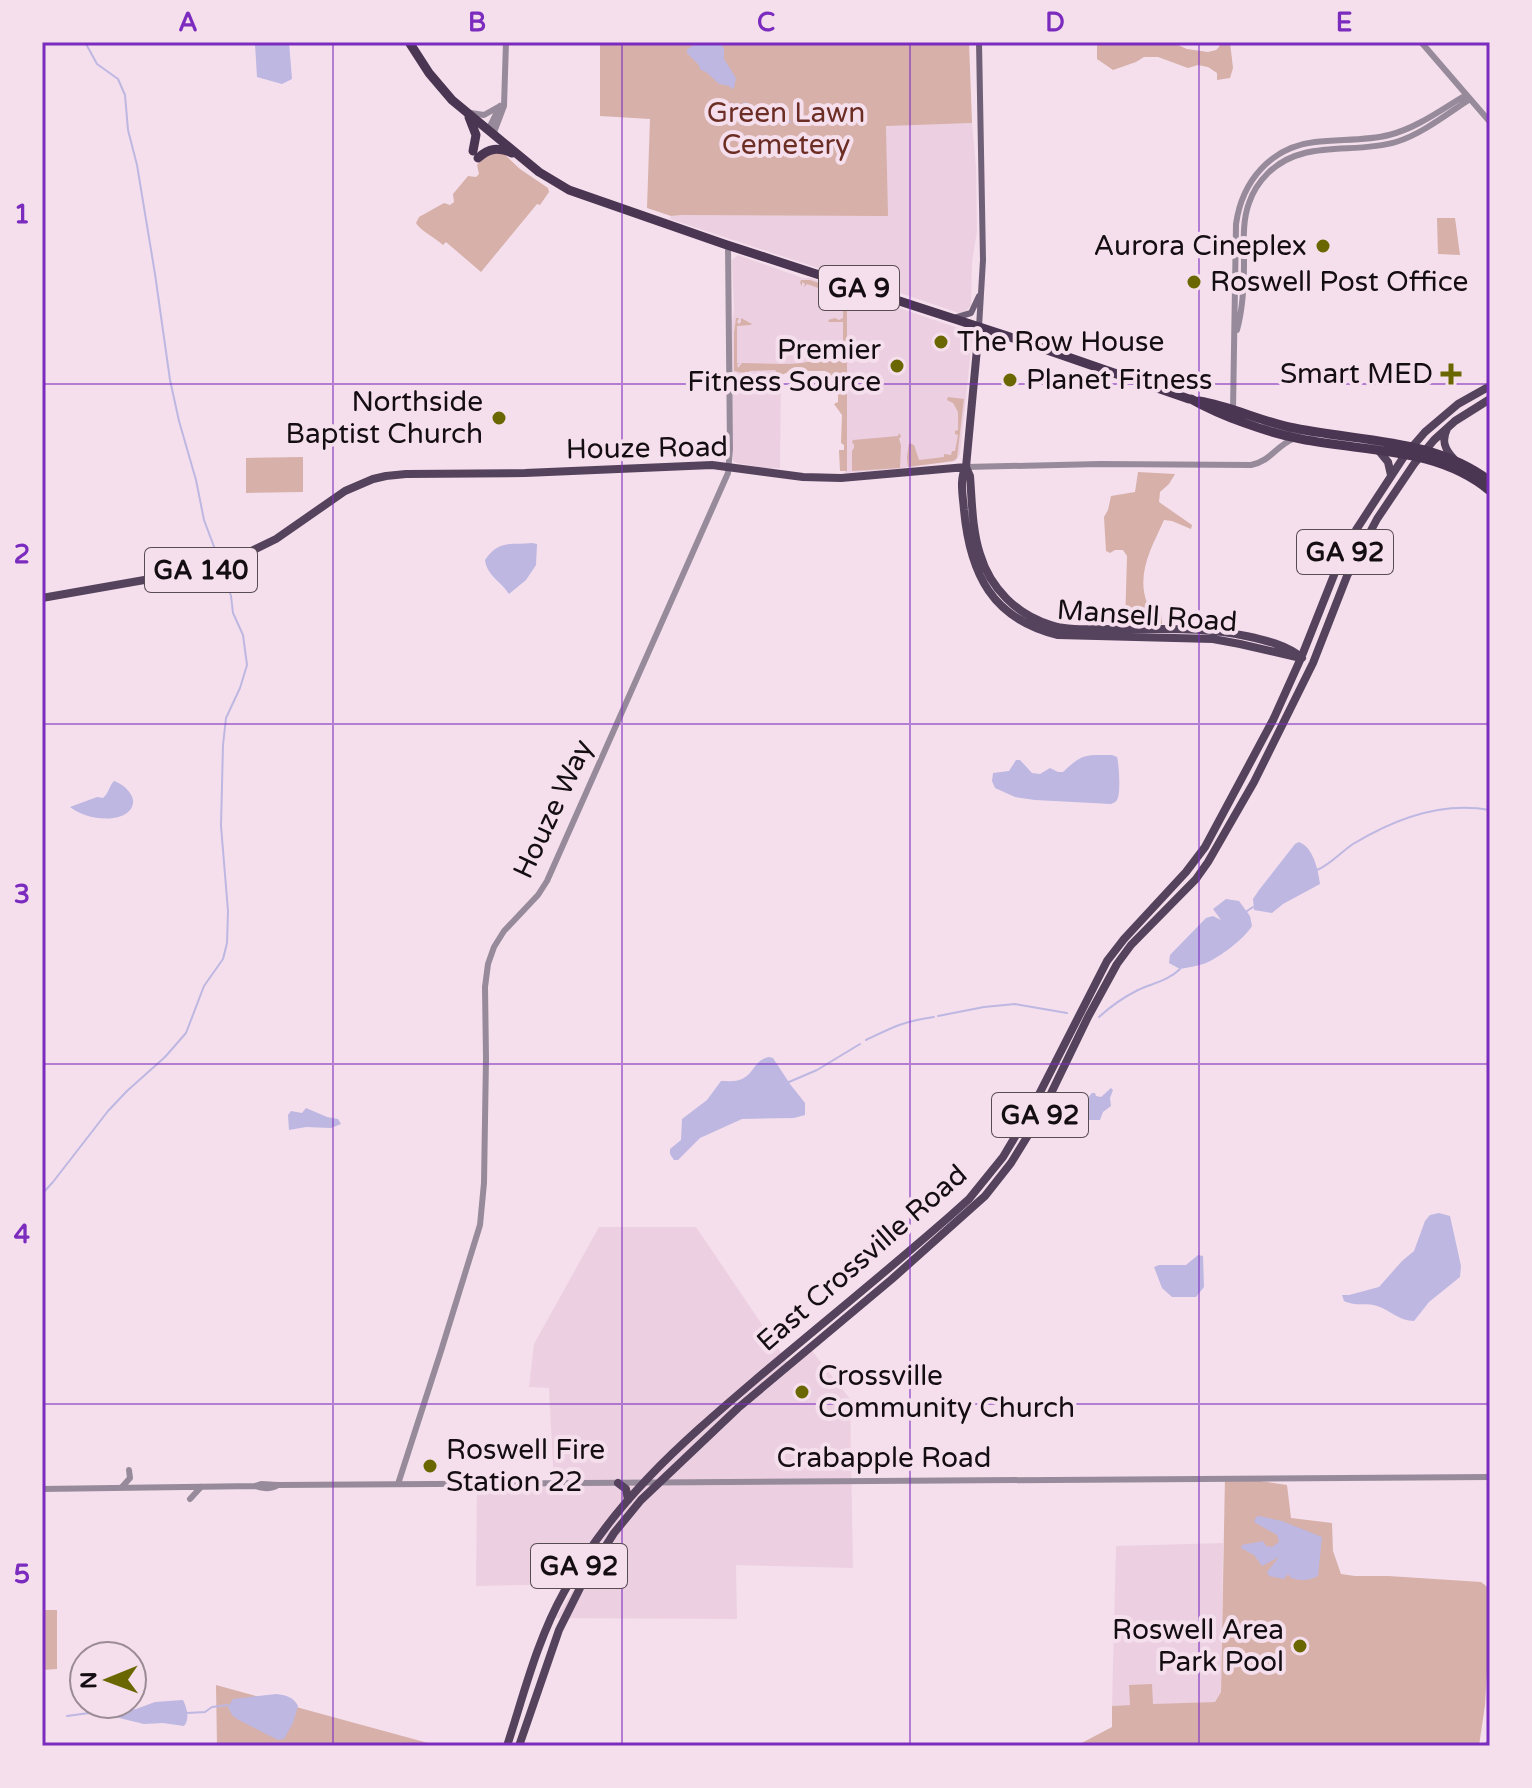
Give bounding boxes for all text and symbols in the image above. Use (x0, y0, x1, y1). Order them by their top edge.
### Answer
text: A (178, 7, 198, 38)
text: B (468, 7, 486, 38)
text: C (757, 7, 775, 38)
text: D (1045, 7, 1065, 38)
text: E (1336, 7, 1352, 38)
park label: Green Lawn Cemetery (707, 96, 865, 162)
text: 1 (14, 199, 30, 230)
place label: Aurora Cineplex (1094, 229, 1307, 263)
marker: Aurora Cineplex (1314, 237, 1332, 255)
place label: Roswell Post Office (1210, 265, 1468, 299)
road number: GA 9 (819, 266, 899, 310)
marker: Roswell Post Office (1185, 273, 1203, 291)
place label: The Row House (957, 325, 1164, 359)
place label: Premier Fitness Source (687, 333, 881, 399)
marker: The Row House (932, 333, 950, 351)
marker: Premier Fitness Source (888, 357, 906, 375)
place label: Smart MED (1280, 357, 1433, 391)
place label: Planet Fitness (1026, 363, 1212, 397)
marker: Smart MED (1440, 363, 1462, 385)
marker: Planet Fitness (1001, 371, 1019, 389)
place label: Northside Baptist Church (286, 385, 483, 451)
marker: Northside Baptist Church (490, 409, 508, 427)
street label: Houze Road (566, 430, 728, 466)
road number: GA 92 (1297, 530, 1393, 574)
text: 2 (14, 539, 30, 570)
road number: GA 140 (145, 548, 257, 592)
street label: Mansell Road (1056, 593, 1238, 639)
street label: Houze Way (506, 734, 600, 884)
text: 3 (14, 879, 30, 910)
road number: GA 92 (992, 1093, 1088, 1137)
street label: East Crossville Road (750, 1157, 974, 1359)
text: 4 (14, 1219, 30, 1250)
place label: Crossville Community Church (818, 1359, 1075, 1425)
marker: Crossville Community Church (793, 1383, 811, 1401)
place label: Roswell Fire Station 22 (446, 1433, 605, 1499)
street label: Crabapple Road (777, 1441, 991, 1475)
marker: Roswell Fire Station 22 (421, 1457, 439, 1475)
road number: GA 92 (531, 1544, 627, 1588)
text: 5 (14, 1559, 30, 1590)
place label: Roswell Area Park Pool (1112, 1613, 1284, 1679)
marker: Roswell Area Park Pool (1291, 1637, 1309, 1655)
north arrow (68, 1640, 148, 1720)
text: N (76, 1671, 102, 1689)

